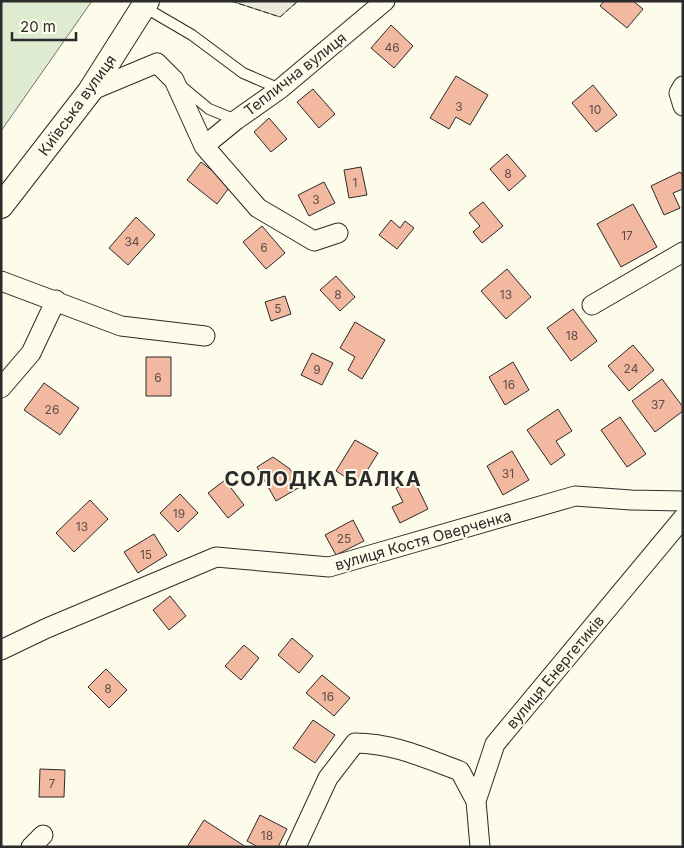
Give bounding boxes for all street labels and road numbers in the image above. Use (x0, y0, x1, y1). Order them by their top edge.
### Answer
street label: Теплична вулиця (240, 28, 350, 120)
street label: Київська вулиця (34, 51, 120, 159)
street label: вулиця Костя Оверченка (333, 506, 513, 574)
street label: вулиця Енергетиків (502, 611, 608, 733)

